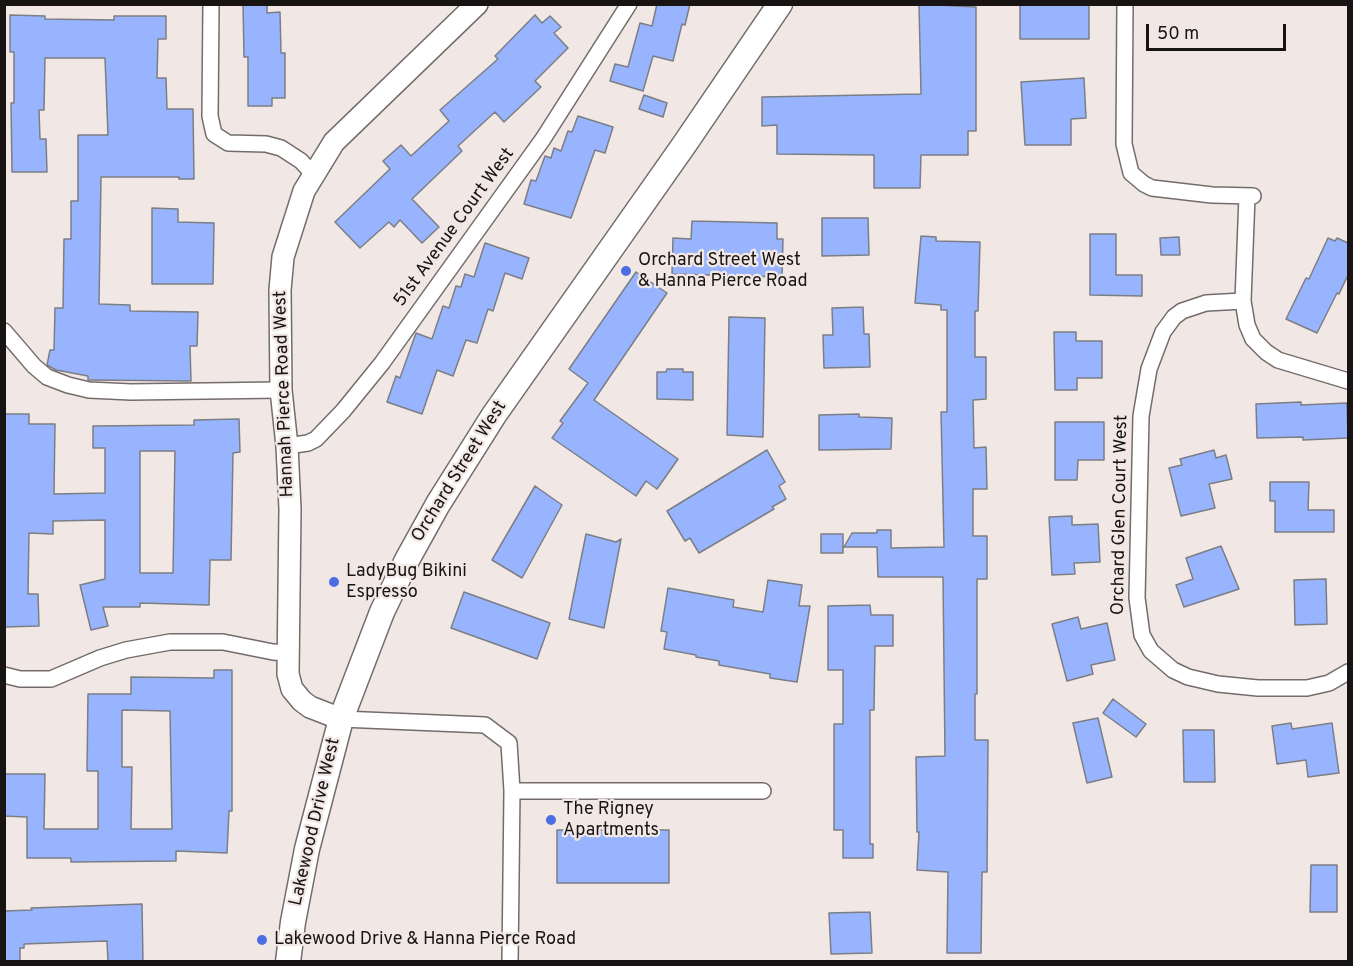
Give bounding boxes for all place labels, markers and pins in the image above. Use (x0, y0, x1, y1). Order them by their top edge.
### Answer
place label: Orchard Street West & Hanna Pierce Road (638, 250, 808, 292)
marker: Orchard Street West & Hanna Pierce Road (619, 264, 633, 278)
place label: LadyBug Bikini Espresso (346, 561, 467, 604)
marker: LadyBug Bikini Espresso (327, 575, 341, 589)
place label: The Rigney Apartments (563, 799, 659, 842)
marker: The Rigney Apartments (544, 813, 558, 827)
place label: Lakewood Drive & Hanna Pierce Road (274, 929, 576, 951)
marker: Lakewood Drive & Hanna Pierce Road (255, 933, 269, 947)

